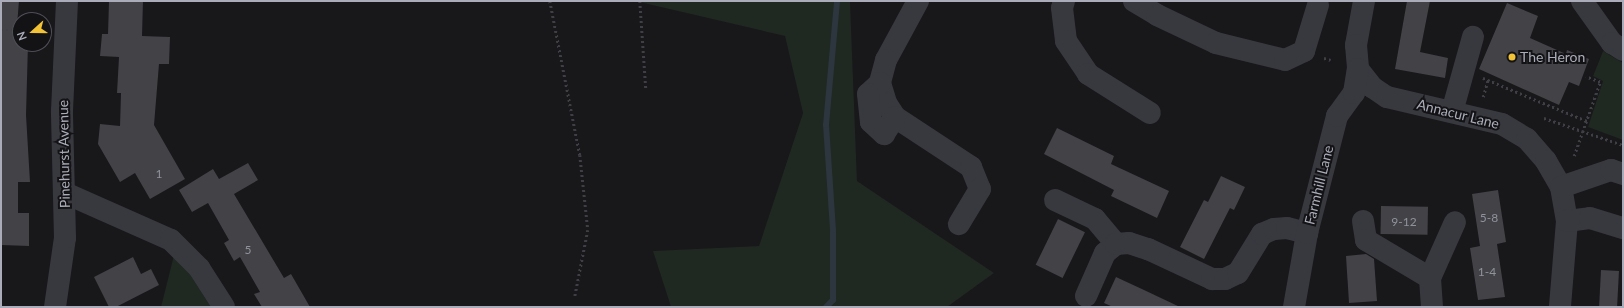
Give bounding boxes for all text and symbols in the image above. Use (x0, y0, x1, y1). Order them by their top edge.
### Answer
north arrow (12, 12, 52, 52)
text: N (14, 30, 29, 42)
place label: The Heron (1520, 49, 1585, 65)
marker: The Heron (1507, 52, 1517, 62)
street label: Annacur Lane (1415, 96, 1501, 132)
street label: Pinehurst Avenue (55, 100, 73, 208)
street label: Farmhill Lane (1301, 144, 1337, 226)
house number: 1 (156, 167, 162, 181)
house number: 5-8 (1480, 211, 1498, 225)
house number: 9-12 (1391, 215, 1417, 229)
house number: 5 (245, 243, 251, 257)
house number: 1-4 (1478, 265, 1496, 279)

